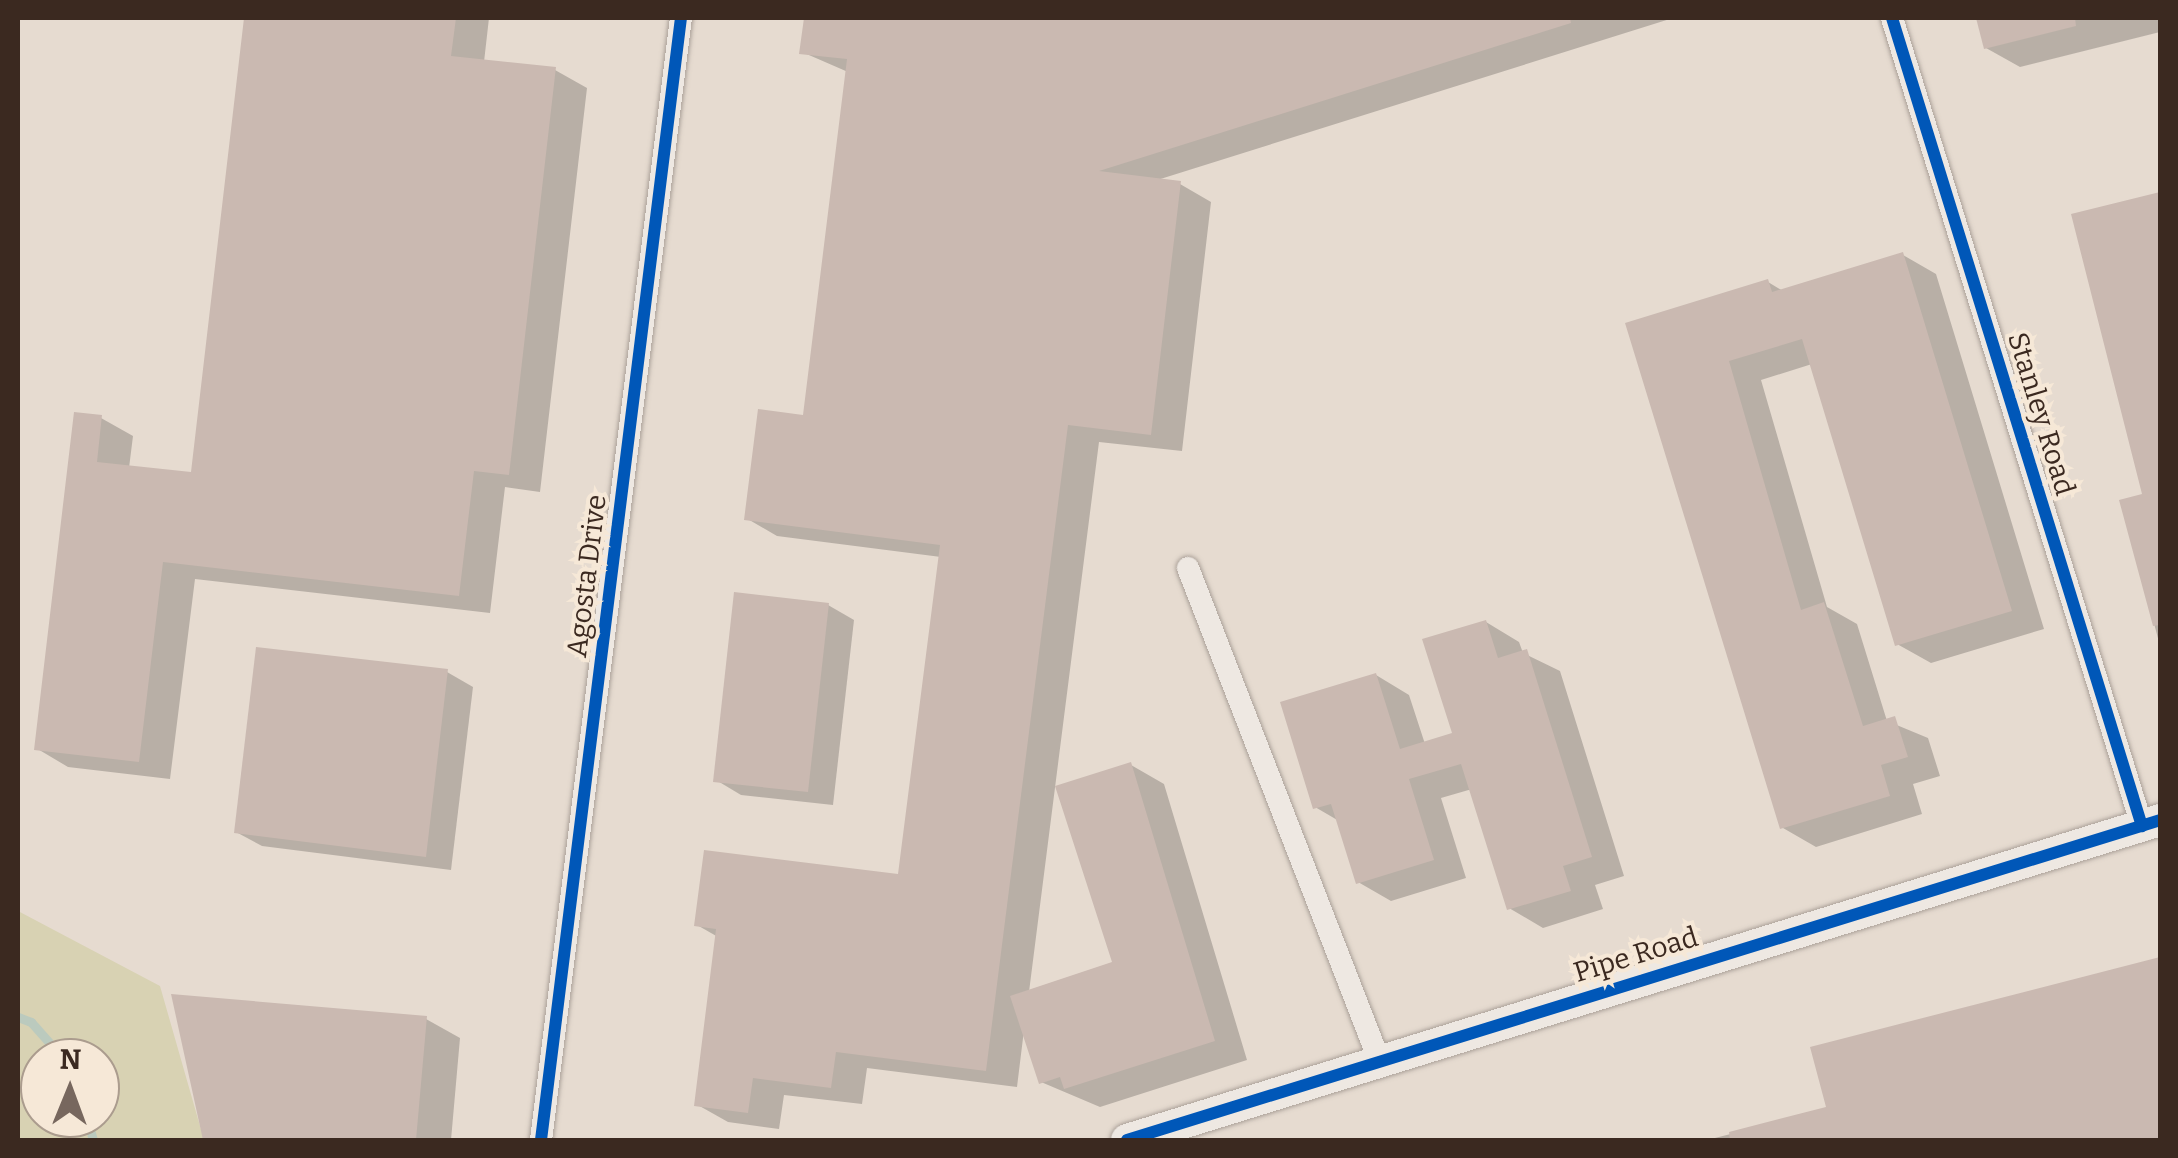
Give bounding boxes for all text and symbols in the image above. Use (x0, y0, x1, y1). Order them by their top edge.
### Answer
street label: Stanley Road (2000, 329, 2082, 499)
street label: Agosta Drive (560, 493, 614, 659)
street label: Pipe Road (1570, 920, 1702, 990)
north arrow (20, 1038, 120, 1138)
text: N (59, 1043, 82, 1076)

